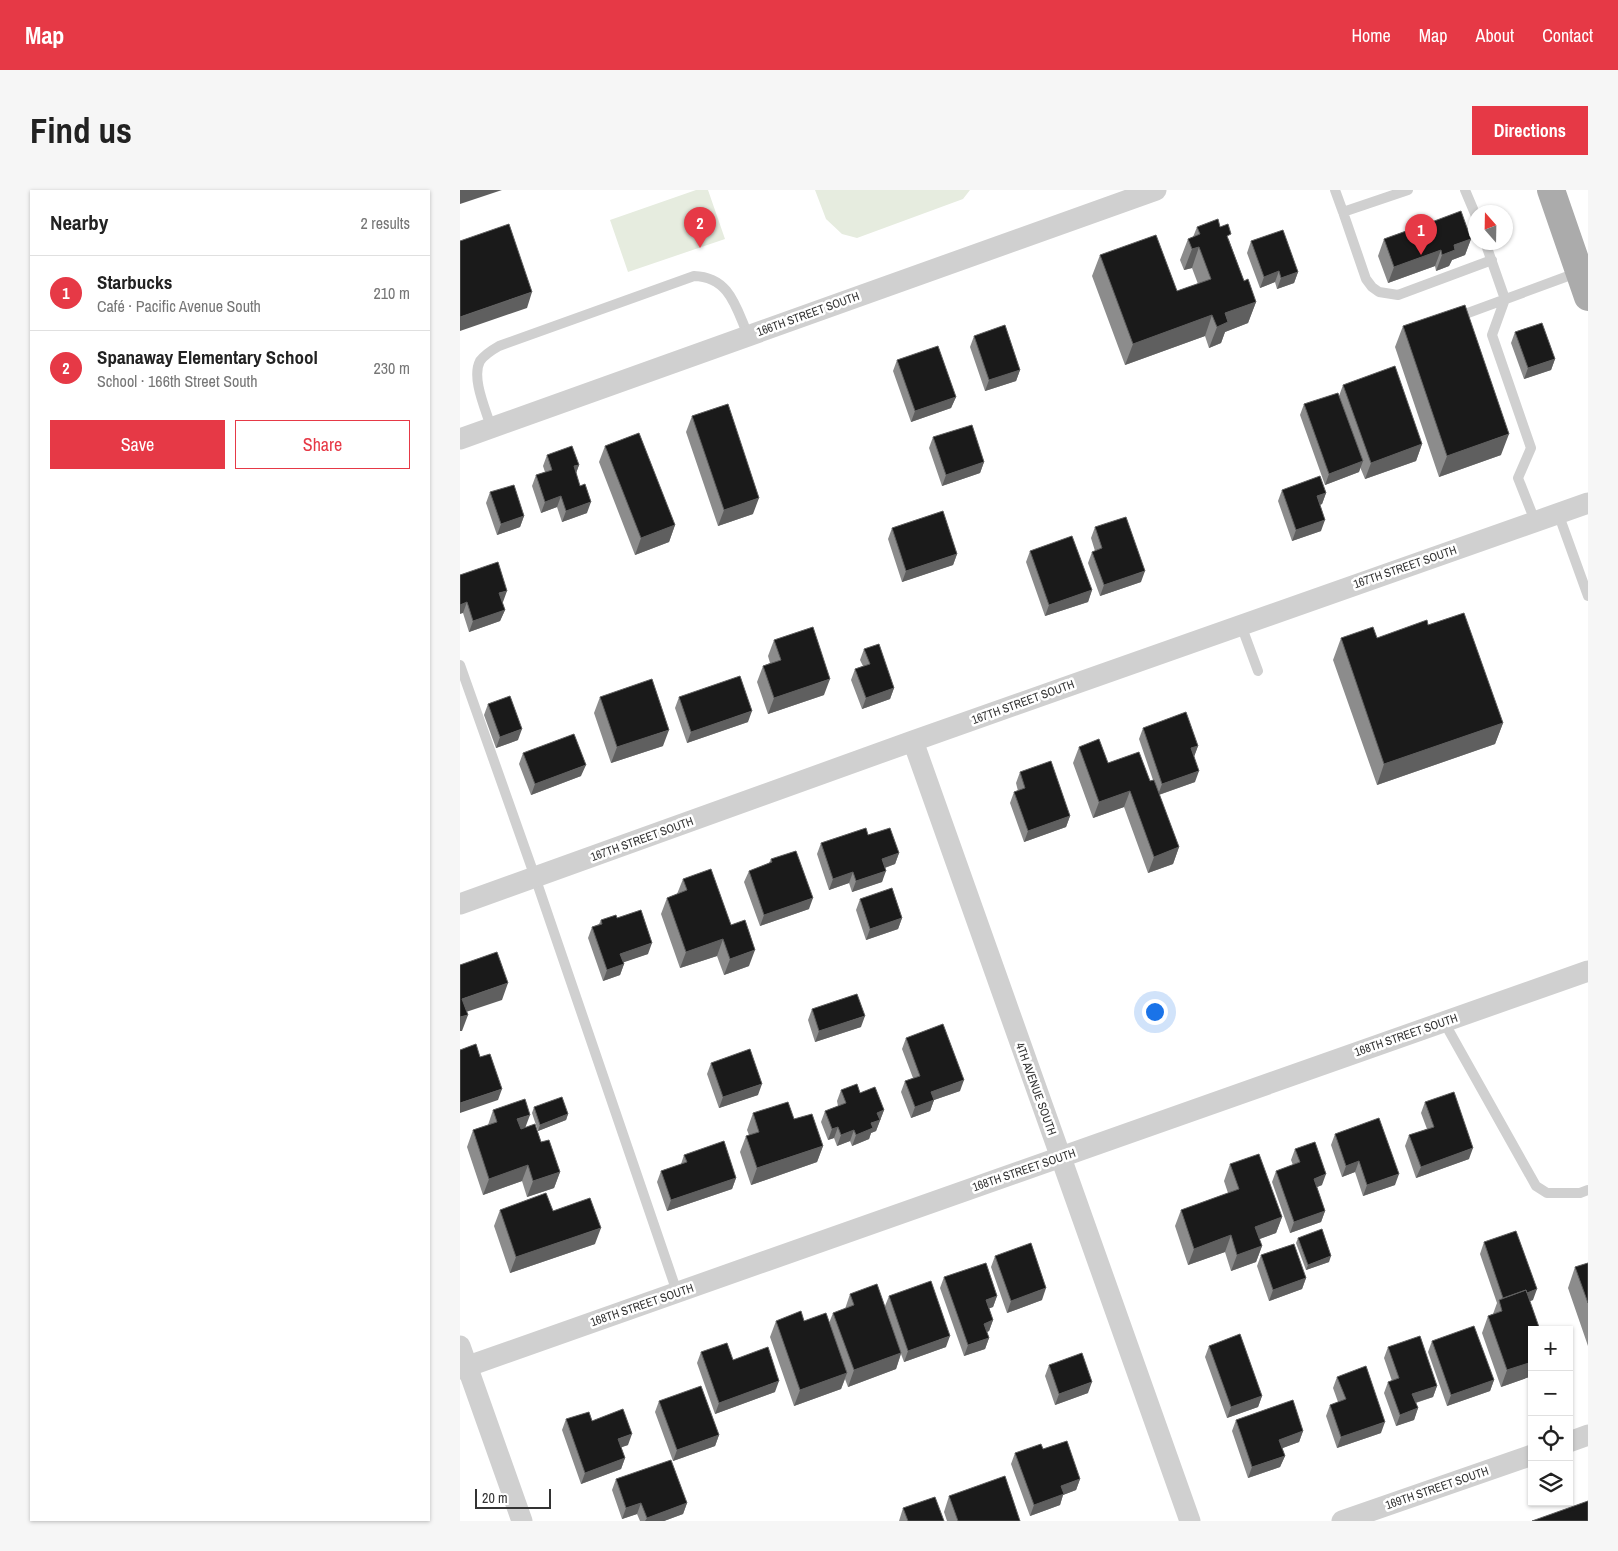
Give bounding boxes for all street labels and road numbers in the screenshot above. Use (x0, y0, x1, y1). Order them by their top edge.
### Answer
street label: 166TH STREET SOUTH (754, 288, 862, 340)
street label: 167TH STREET SOUTH (1351, 542, 1459, 592)
street label: 167TH STREET SOUTH (969, 676, 1077, 728)
street label: 167TH STREET SOUTH (588, 813, 696, 865)
street label: 168TH STREET SOUTH (1352, 1010, 1460, 1060)
street label: 4TH AVENUE SOUTH (1012, 1040, 1060, 1138)
street label: 168TH STREET SOUTH (970, 1145, 1078, 1195)
street label: 168TH STREET SOUTH (588, 1280, 696, 1330)
street label: 169TH STREET SOUTH (1383, 1463, 1491, 1513)

